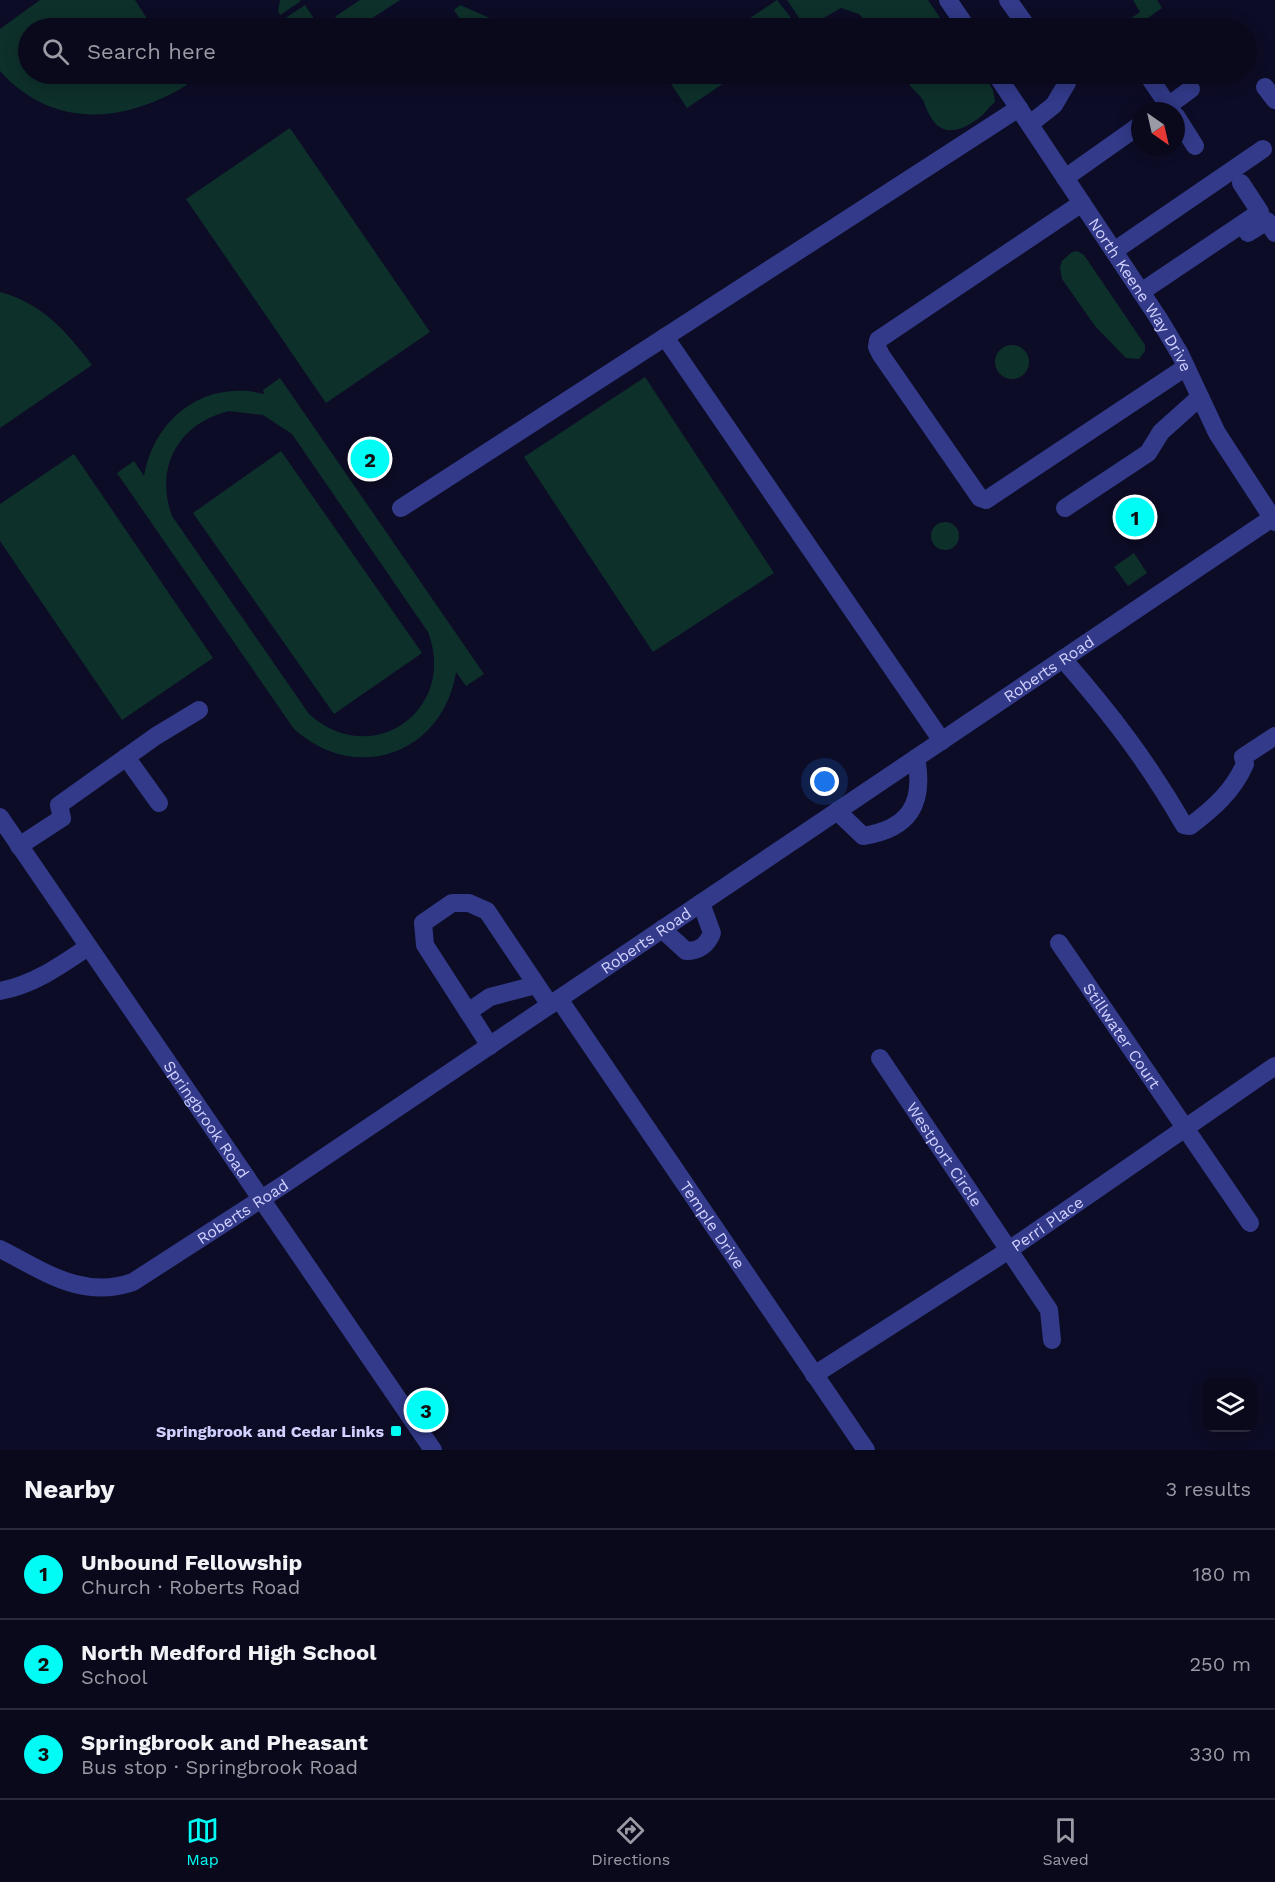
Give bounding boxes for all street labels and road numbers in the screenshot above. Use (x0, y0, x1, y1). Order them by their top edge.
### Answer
street label: North Keene Way Drive (1084, 215, 1196, 375)
street label: Roberts Road (1000, 632, 1098, 706)
street label: Roberts Road (597, 904, 695, 978)
street label: Stillwater Court (1079, 979, 1165, 1092)
street label: Springbrook Road (159, 1057, 253, 1182)
street label: Westport Circle (902, 1099, 986, 1210)
street label: Roberts Road (193, 1175, 292, 1248)
street label: Temple Drive (676, 1178, 749, 1272)
street label: Perri Place (1008, 1192, 1087, 1256)

